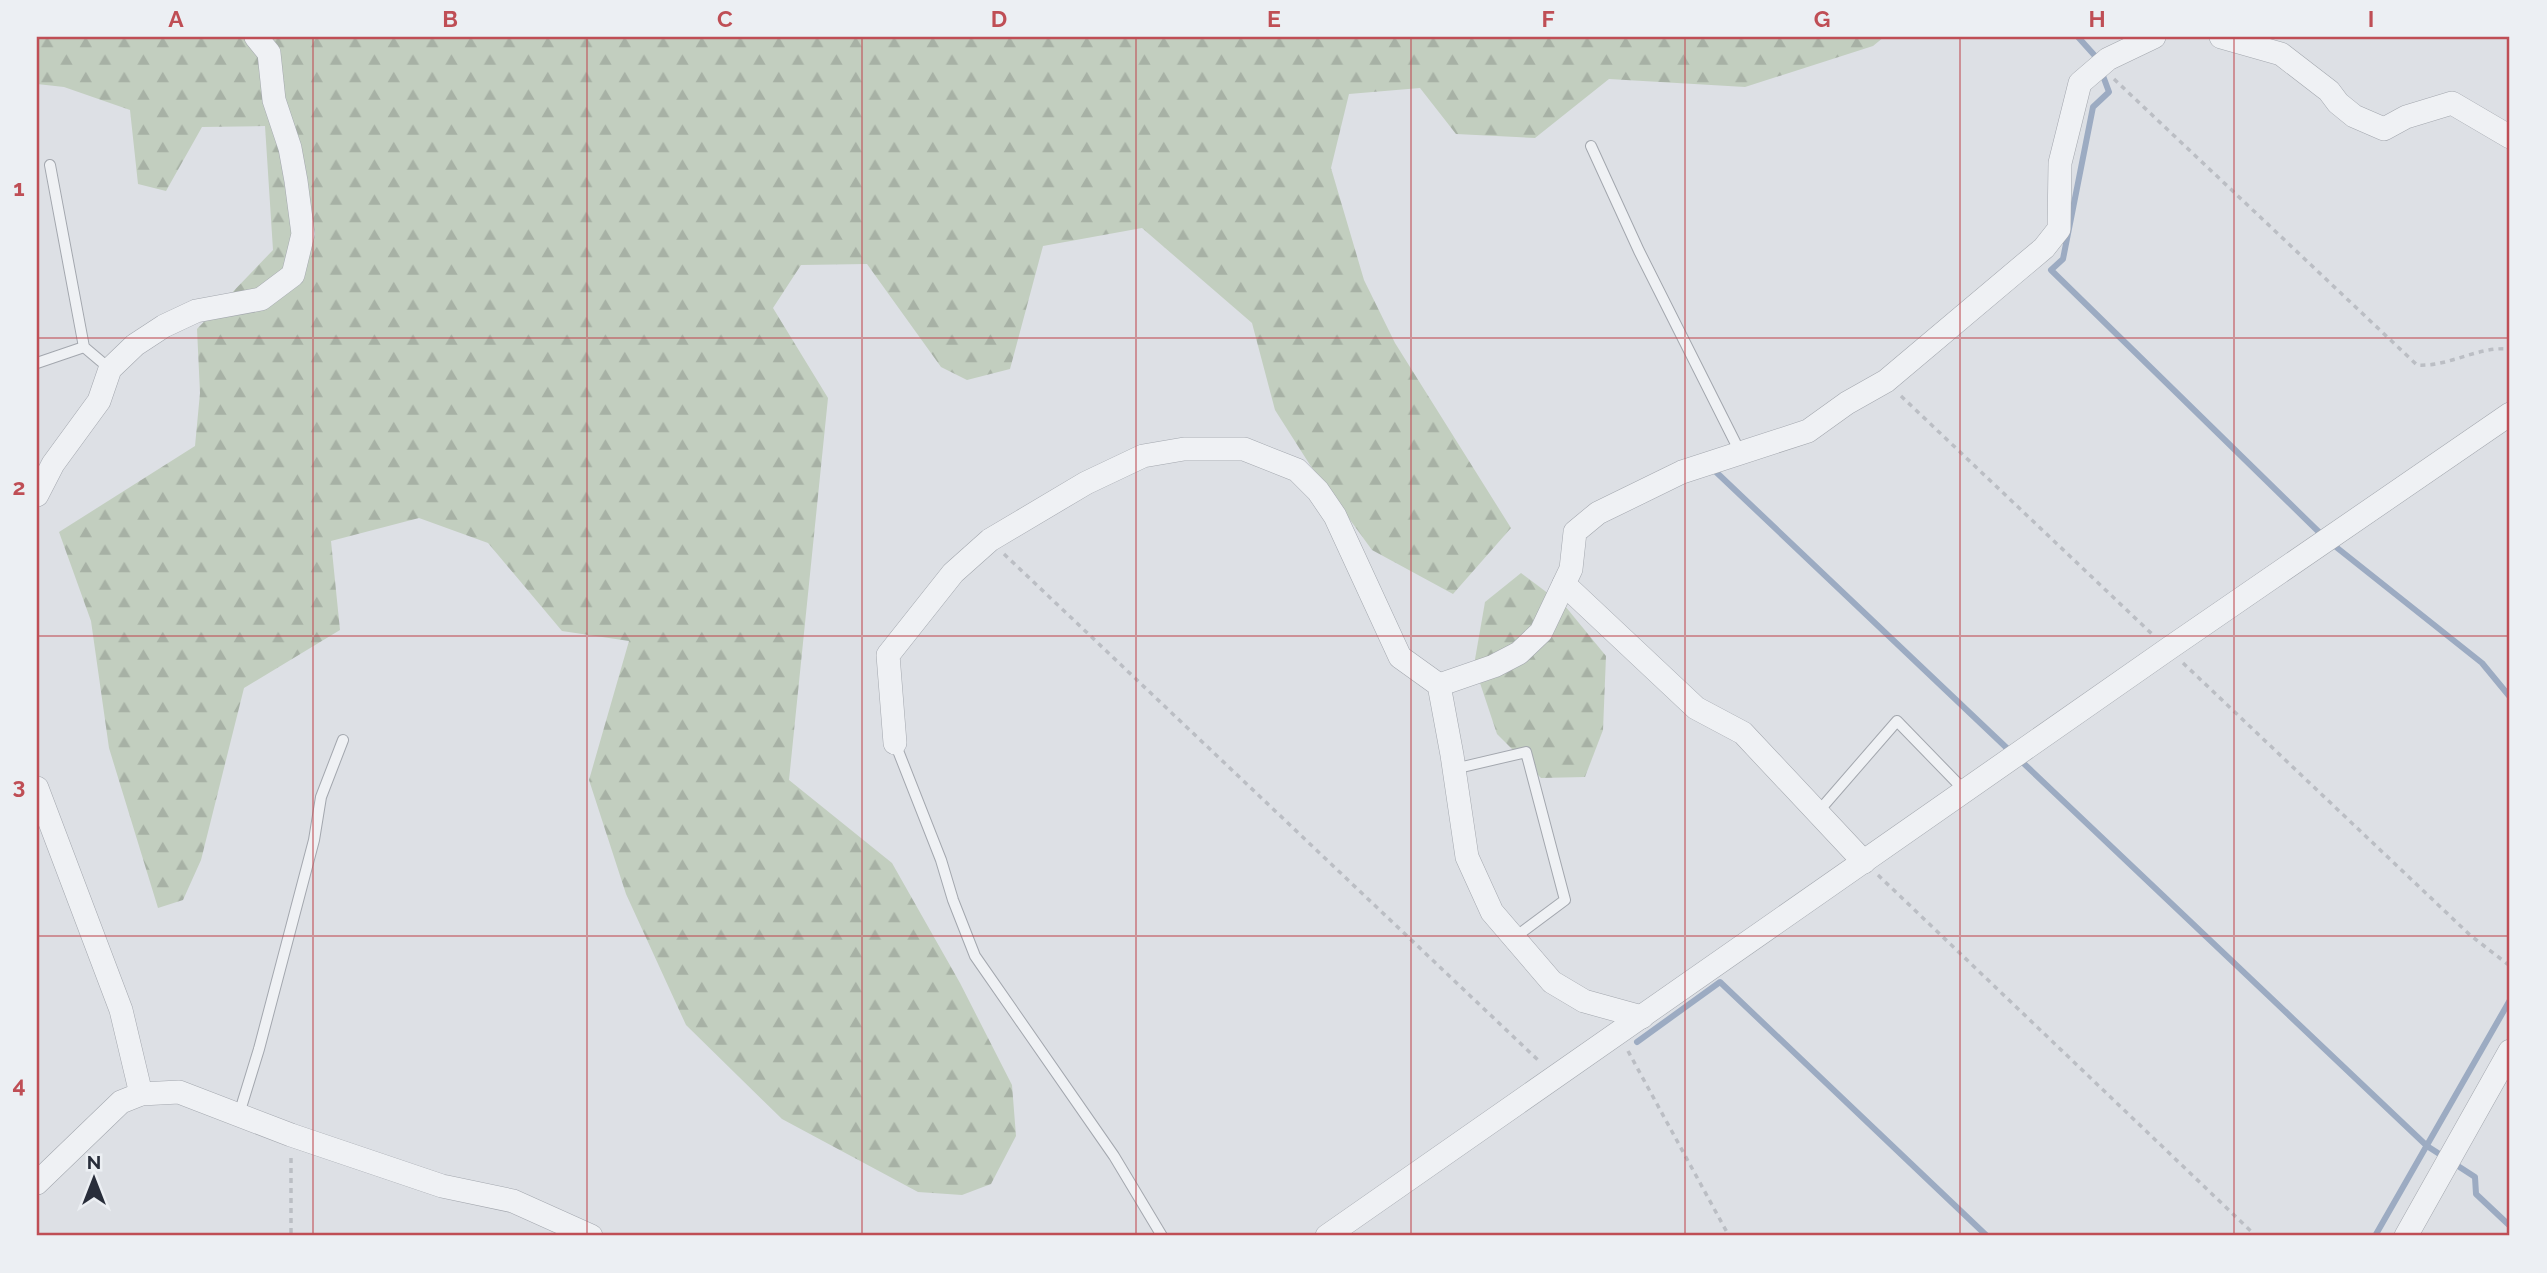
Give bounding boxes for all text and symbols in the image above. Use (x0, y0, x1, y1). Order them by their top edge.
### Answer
text: A (168, 5, 184, 32)
text: B (442, 5, 458, 32)
text: C (717, 5, 733, 32)
text: D (991, 5, 1007, 32)
text: E (1267, 5, 1281, 32)
text: F (1541, 5, 1555, 32)
text: G (1814, 5, 1830, 32)
text: H (2088, 5, 2106, 32)
text: I (2368, 5, 2374, 32)
text: 1 (13, 174, 25, 201)
text: 2 (13, 473, 25, 500)
text: 3 (13, 772, 25, 799)
text: 4 (12, 1071, 26, 1098)
north arrow (60, 1144, 130, 1214)
text: N (87, 1151, 101, 1173)

